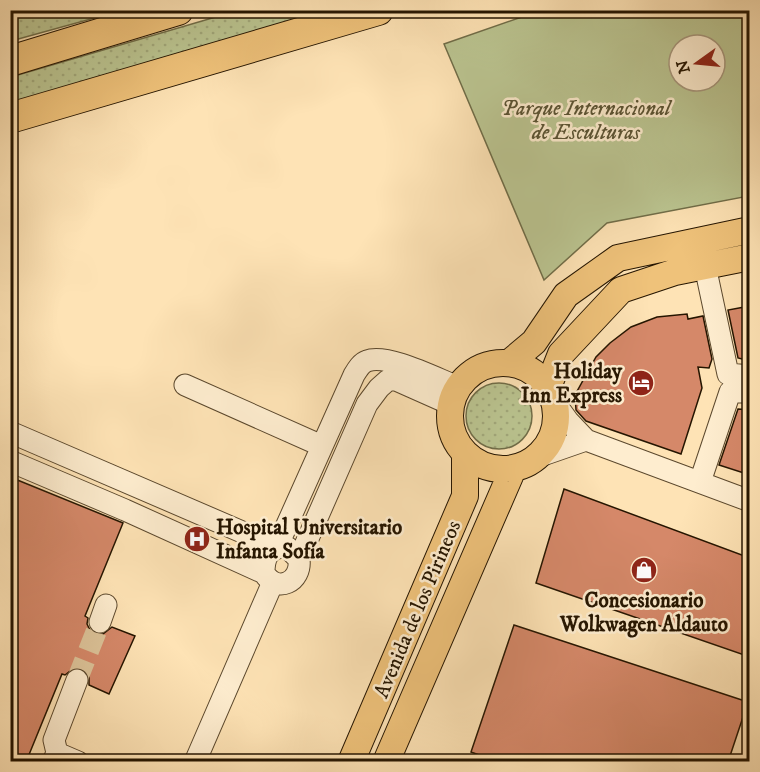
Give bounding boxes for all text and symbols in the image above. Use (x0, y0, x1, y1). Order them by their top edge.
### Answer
north arrow (667, 33, 727, 93)
text: N (672, 58, 695, 76)
park label: Parque Internacional de Esculturas (502, 96, 673, 146)
place label: Holiday Inn Express (521, 359, 623, 409)
hotel icon: Holiday Inn Express (626, 368, 656, 398)
place label: Hospital Universitario Infanta Sofía (216, 515, 402, 565)
street label: Avenida de los Pirineos (369, 517, 467, 702)
hospital icon: Hospital Universitario Infanta Sofía (182, 524, 212, 554)
shop icon: Concesionario Wolkwagen Aldauto (629, 555, 659, 585)
place label: Concesionario Wolkwagen Aldauto (559, 588, 728, 638)

